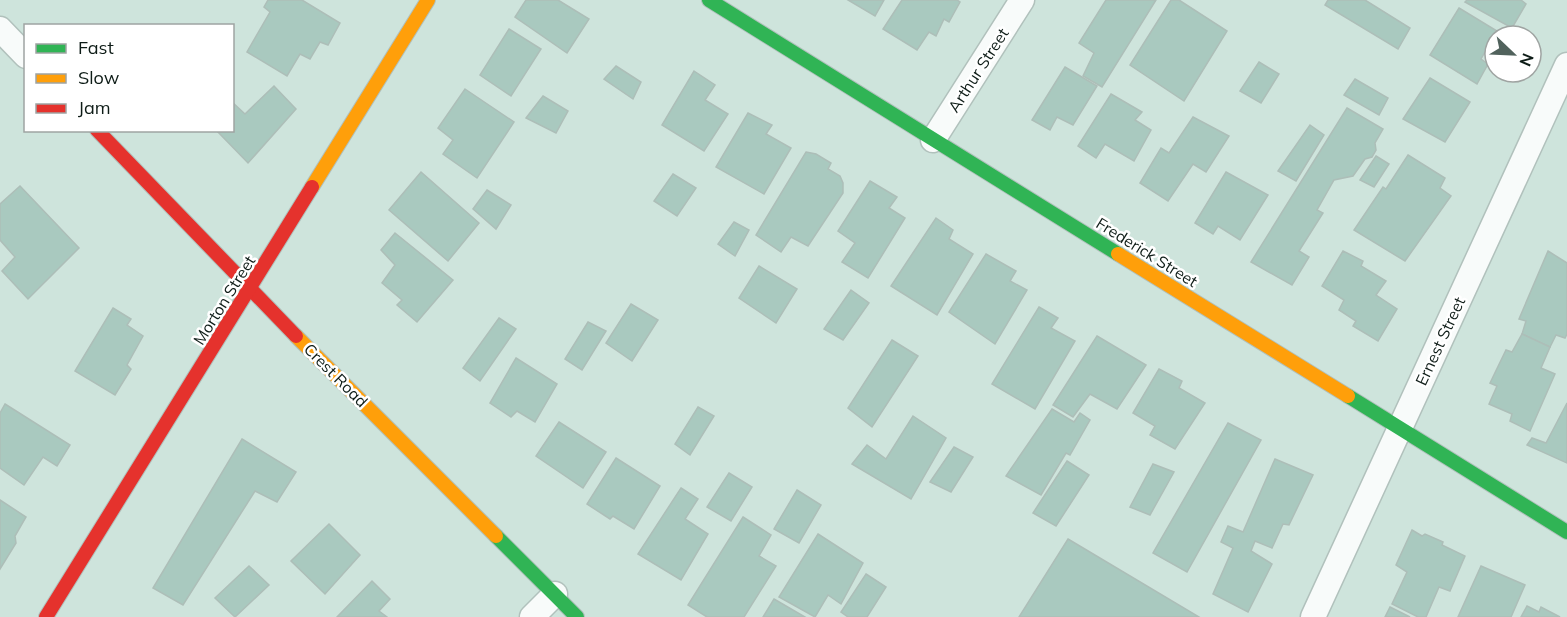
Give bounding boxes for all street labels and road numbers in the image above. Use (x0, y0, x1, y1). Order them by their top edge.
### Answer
street label: Arthur Street (943, 24, 1013, 116)
street label: Frederick Street (1093, 213, 1202, 291)
street label: Morton Street (189, 251, 260, 348)
street label: Ernest Street (1411, 293, 1469, 388)
street label: Crest Road (300, 339, 372, 411)

